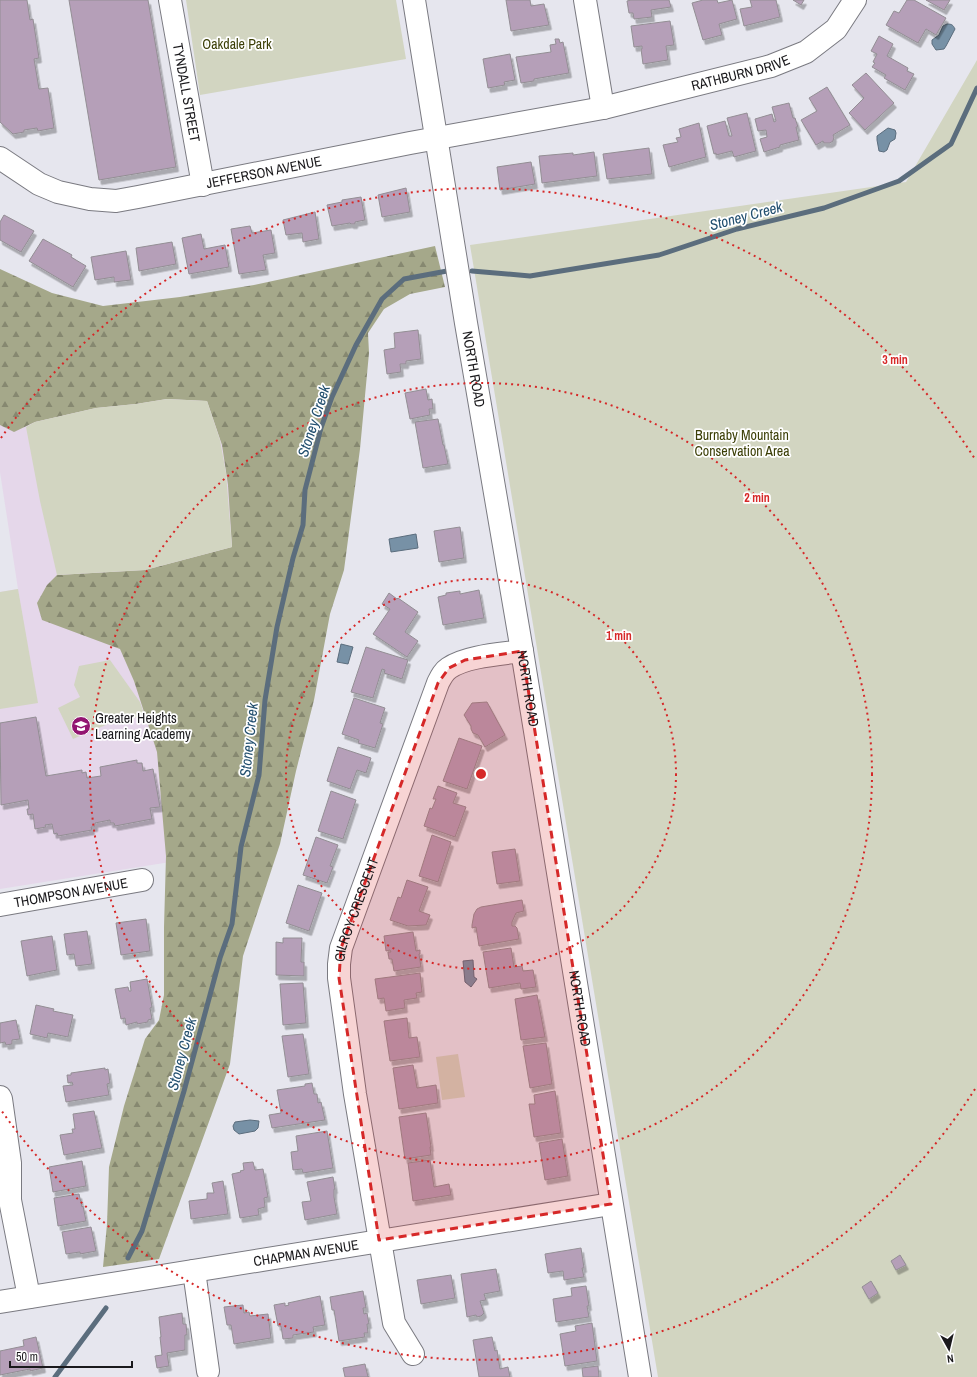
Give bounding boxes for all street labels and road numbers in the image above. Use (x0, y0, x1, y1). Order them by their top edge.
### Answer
street label: TYNDALL STREET (169, 42, 204, 143)
street label: RATHBURN DRIVE (689, 50, 792, 95)
street label: JEFFERSON AVENUE (205, 152, 323, 192)
street label: NORTH ROAD (459, 330, 489, 409)
street label: NORTH ROAD (513, 649, 543, 728)
street label: GILROY CRESCENT (330, 855, 382, 963)
street label: THOMPSON AVENUE (13, 874, 129, 911)
street label: NORTH ROAD (565, 969, 595, 1048)
street label: CHAPMAN AVENUE (252, 1236, 360, 1270)

